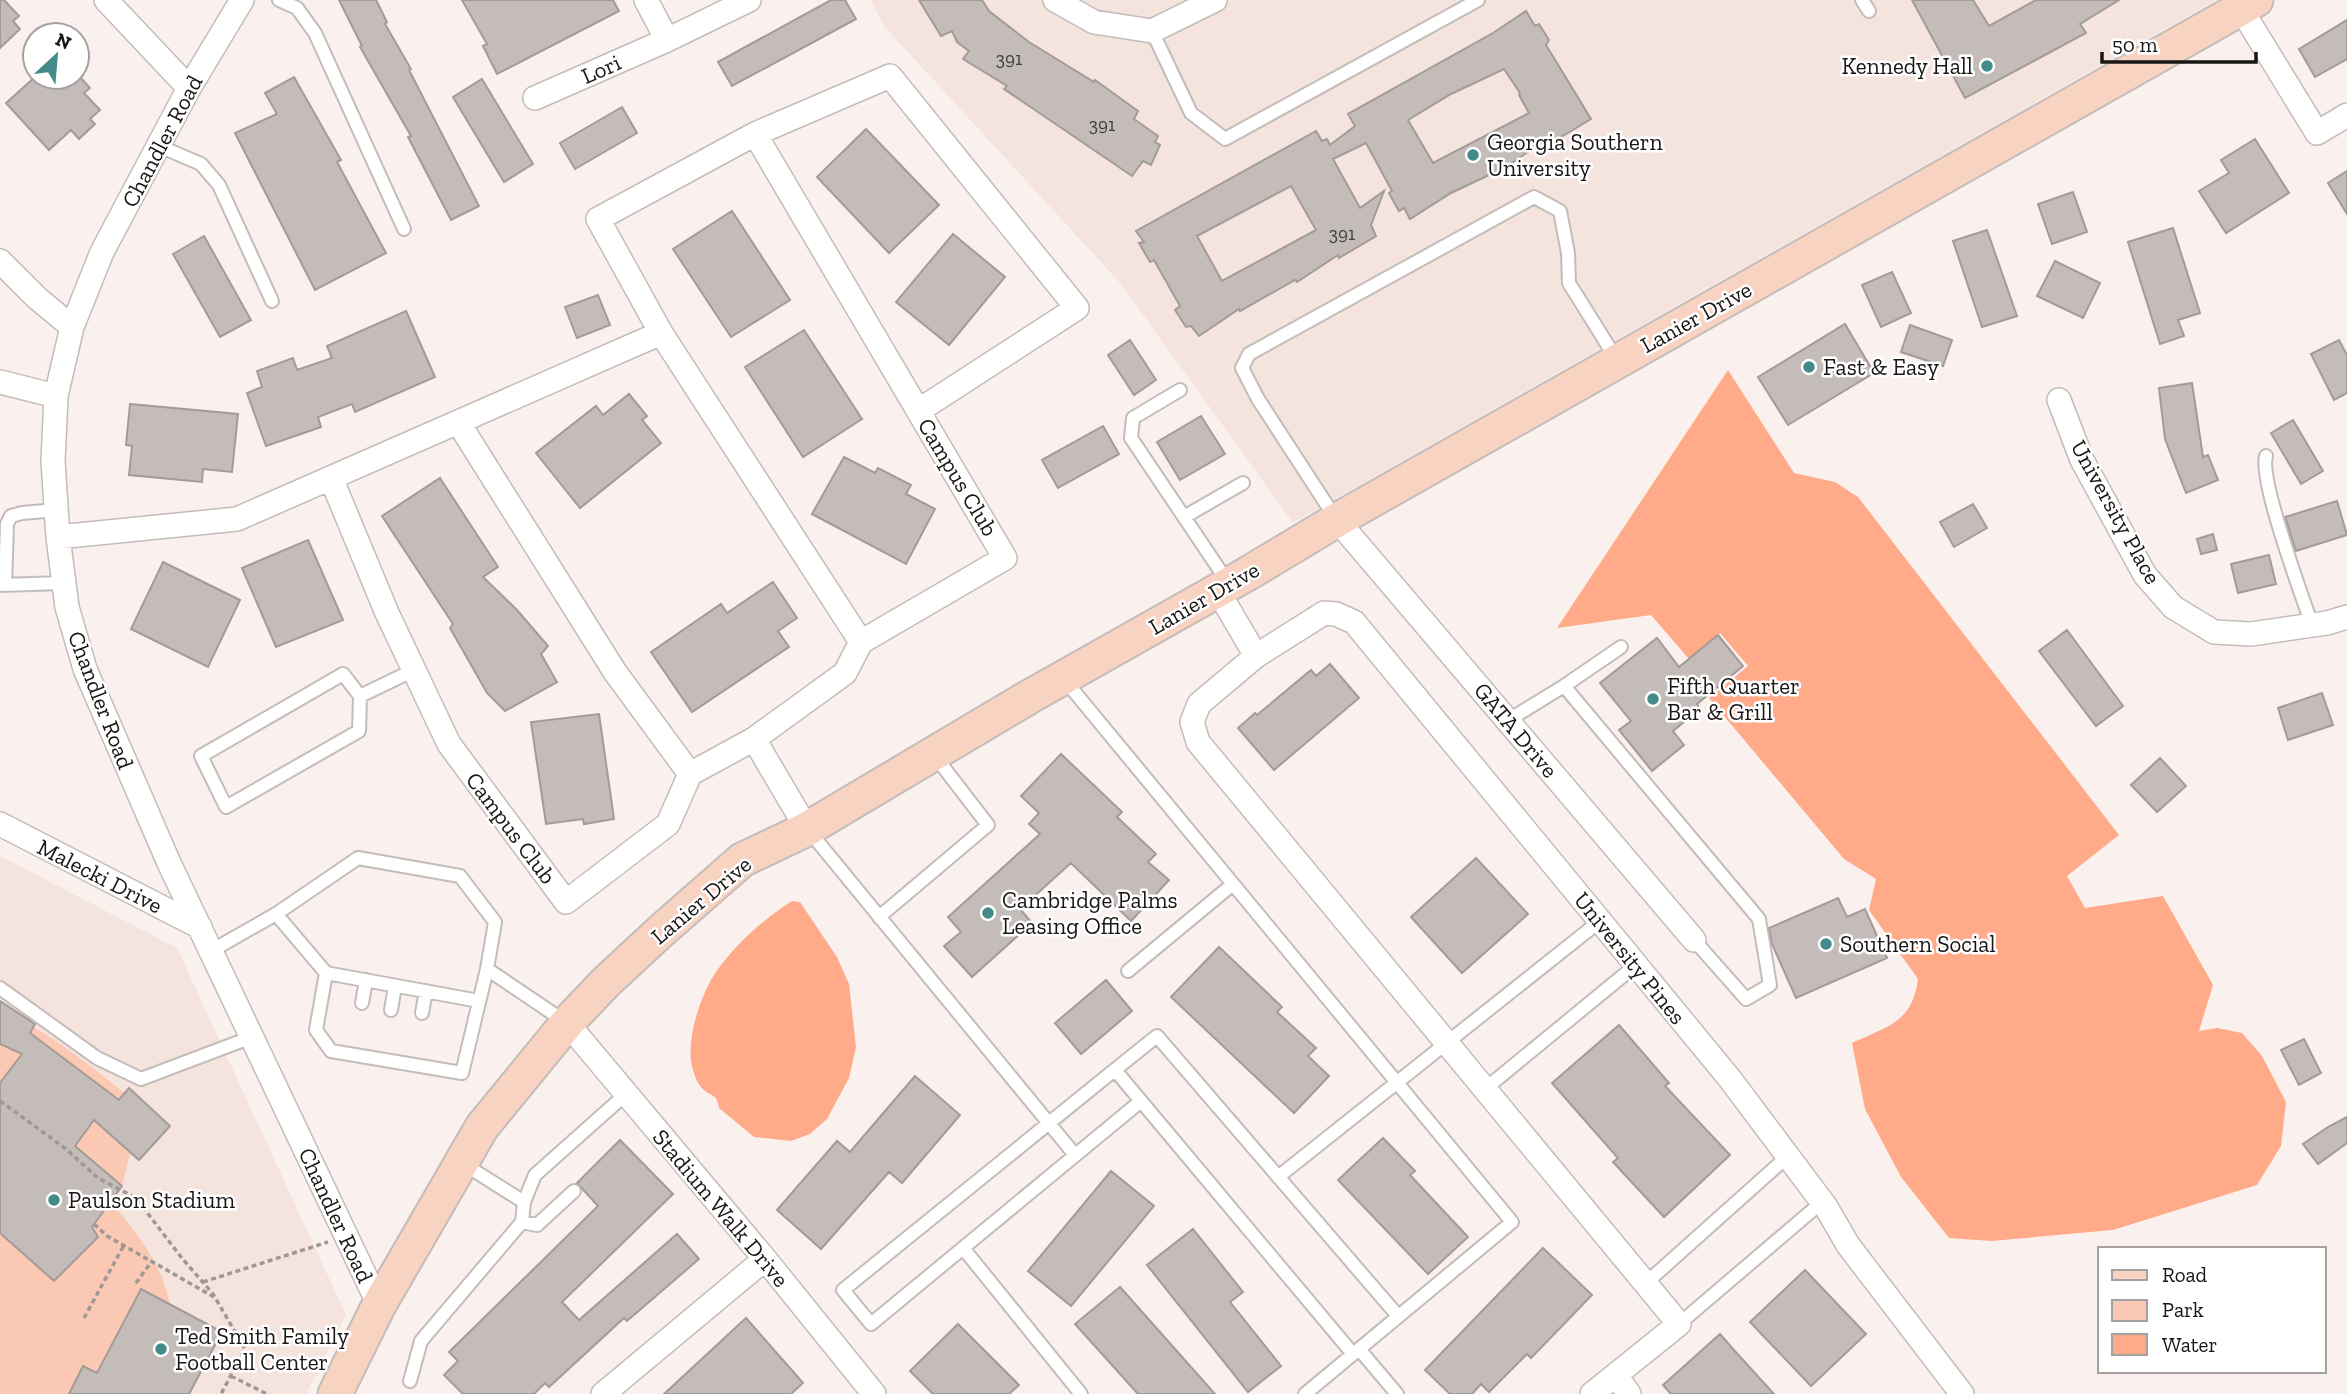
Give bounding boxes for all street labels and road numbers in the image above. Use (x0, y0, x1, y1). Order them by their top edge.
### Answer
street label: Lori (577, 48, 625, 90)
street label: Chandler Road (115, 70, 209, 212)
street label: Lanier Drive (1636, 275, 1756, 359)
street label: Campus Club (912, 413, 1004, 541)
street label: University Place (2065, 435, 2167, 589)
street label: Lanier Drive (1144, 555, 1264, 641)
street label: Chandler Road (62, 627, 140, 773)
street label: GATA Drive (1468, 677, 1564, 783)
street label: Campus Club (460, 767, 562, 889)
street label: Malecki Drive (33, 833, 167, 919)
street label: Lanier Drive (645, 850, 757, 950)
street label: University Pines (1568, 886, 1692, 1030)
street label: Stadium Walk Drive (647, 1123, 795, 1293)
street label: Chandler Road (293, 1143, 380, 1287)

